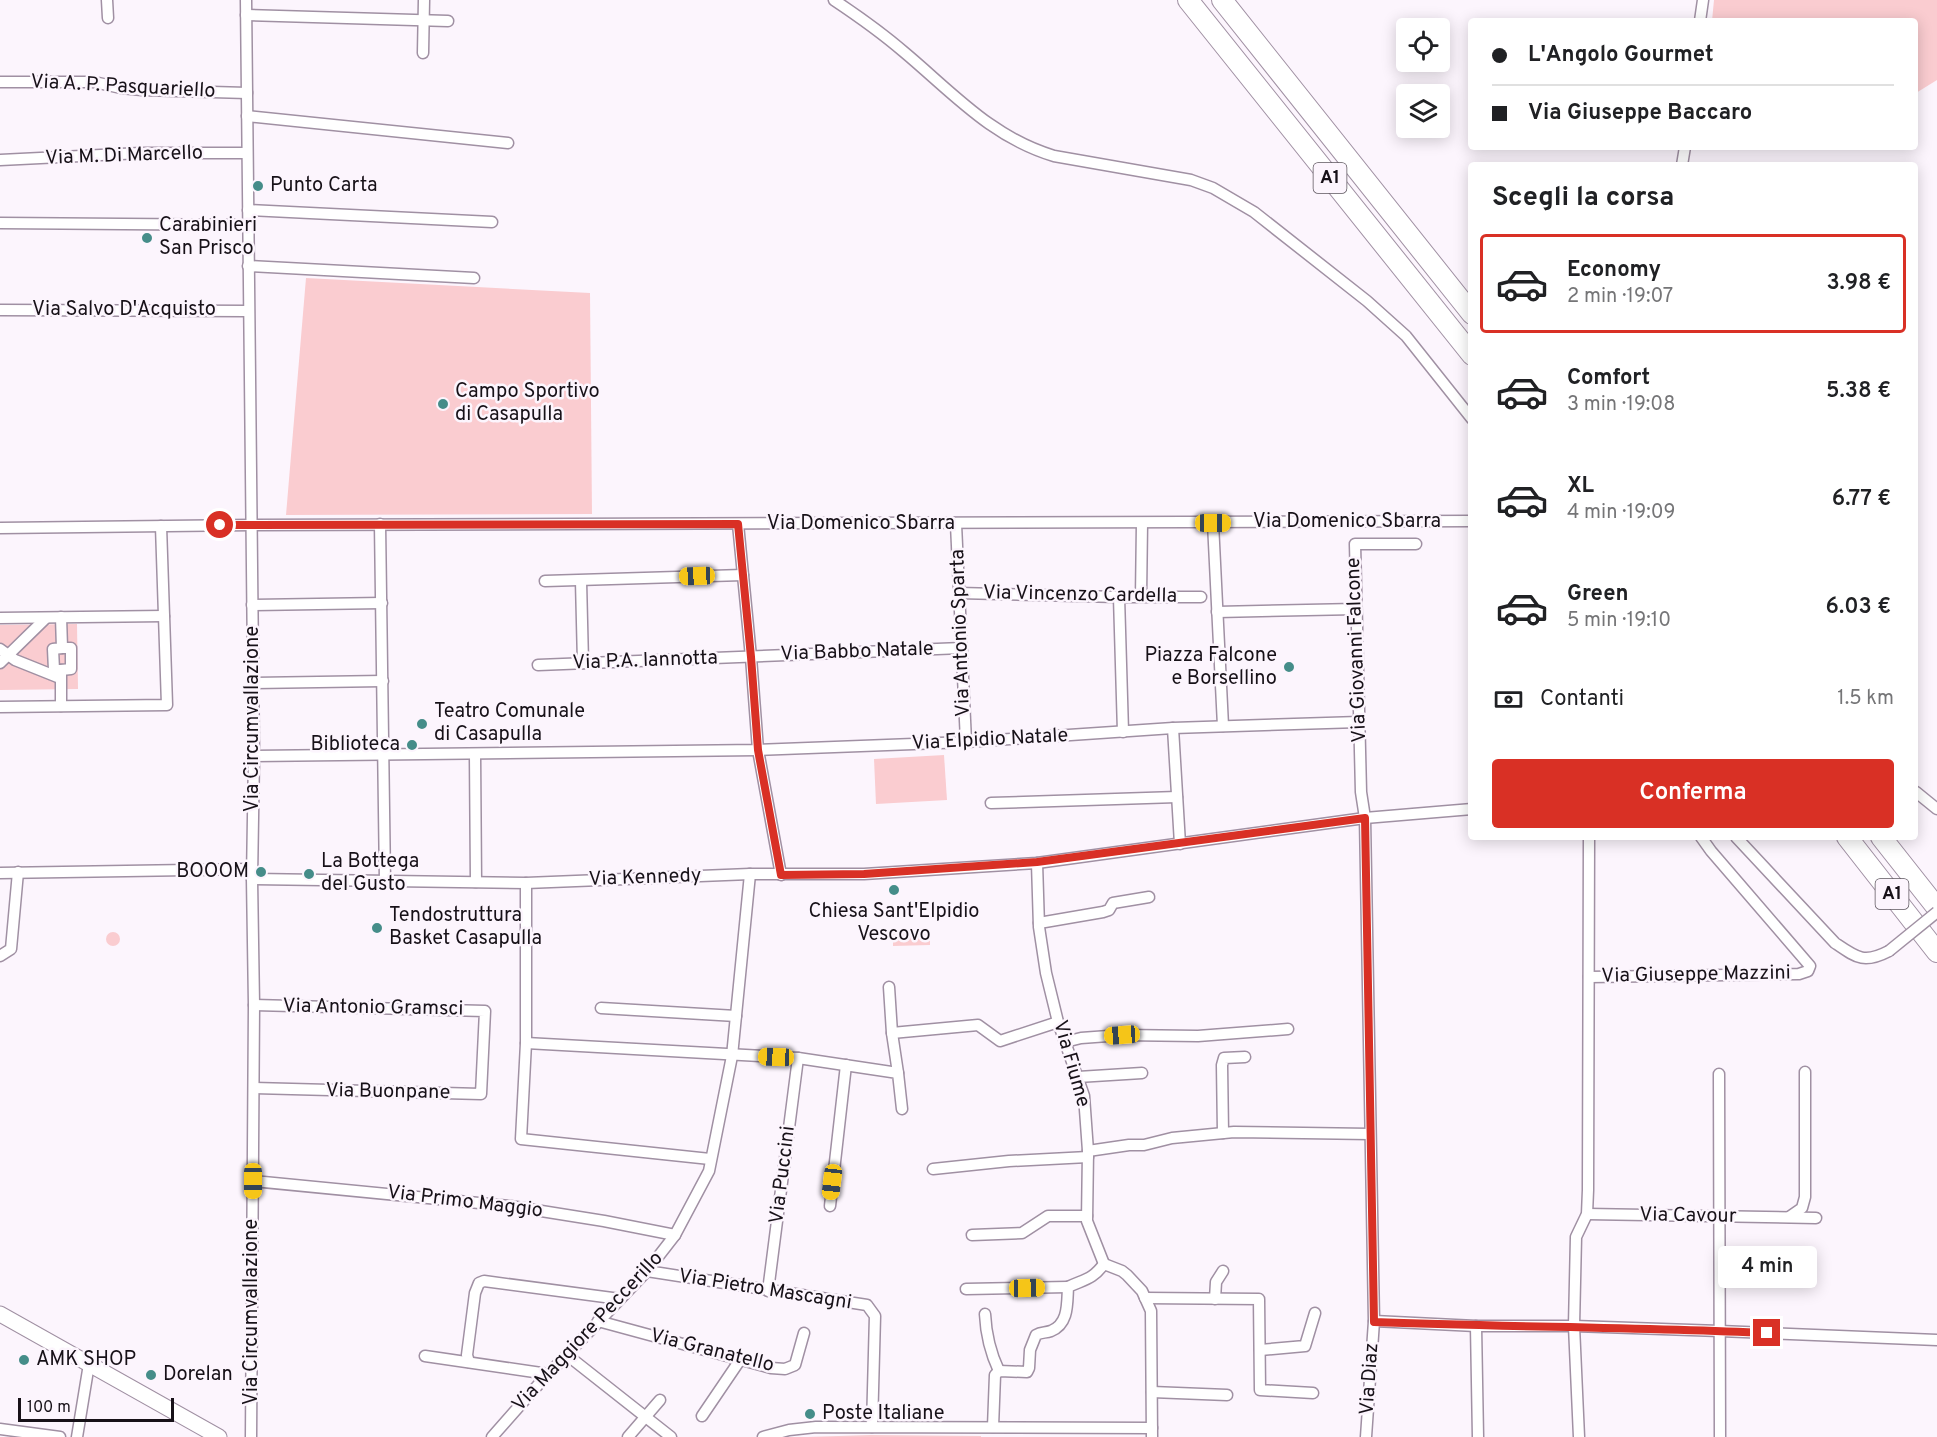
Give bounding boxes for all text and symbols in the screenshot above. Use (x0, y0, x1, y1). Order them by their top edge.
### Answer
map controls (1396, 18, 1450, 138)
button: locate (1396, 18, 1450, 72)
text: L'Angolo Gourmet (1528, 42, 1714, 69)
street label: Via A. P. Pasquariello (30, 69, 216, 105)
button: layers (1396, 84, 1450, 138)
text: Via Giuseppe Baccaro (1528, 100, 1752, 127)
street label: Via M. Di Marcello (45, 140, 203, 172)
road number: A1 (1314, 163, 1346, 193)
place label: Punto Carta (270, 173, 378, 199)
marker: Punto Carta (251, 179, 265, 193)
text: Scegli la corsa (1492, 181, 1674, 215)
place label: Carabinieri San Prisco (159, 213, 257, 262)
marker: Carabinieri San Prisco (140, 231, 154, 245)
icon: car (1495, 257, 1549, 311)
text: Economy (1567, 257, 1661, 284)
text: 3.98 € (1827, 270, 1891, 297)
text: 2 min · 19:07 (1567, 284, 1673, 310)
street label: Via Salvo D'Acquisto (32, 297, 216, 323)
icon: car (1495, 365, 1549, 419)
text: Comfort (1567, 365, 1650, 392)
text: 5.38 € (1826, 378, 1891, 405)
place label: Campo Sportivo di Casapulla (455, 379, 600, 428)
text: 3 min · 19:08 (1567, 392, 1675, 418)
marker: Campo Sportivo di Casapulla (436, 397, 450, 411)
icon: car (1495, 473, 1549, 527)
text: XL (1567, 473, 1594, 500)
text: 6.77 € (1832, 486, 1891, 513)
text: 4 min · 19:09 (1567, 500, 1675, 526)
street label: Via Domenico Sbarra (1253, 509, 1441, 535)
route start (206, 511, 233, 538)
street label: Via Domenico Sbarra (767, 511, 955, 537)
car (1195, 514, 1231, 532)
street label: Via Antonio Sparta (945, 549, 977, 717)
street label: Via Giovanni Falcone (1341, 557, 1373, 743)
car (679, 566, 715, 586)
street label: Via Vincenzo Cardella (983, 580, 1177, 610)
icon: car (1495, 581, 1549, 635)
text: Green (1567, 581, 1629, 608)
text: 6.03 € (1826, 594, 1891, 621)
text: 5 min · 19:10 (1567, 608, 1671, 634)
street label: Via Circumvallazione (240, 626, 266, 812)
street label: Via Babbo Natale (780, 636, 934, 668)
place label: Piazza Falcone e Borsellino (1144, 643, 1277, 692)
street label: Via P.A. Iannotta (572, 645, 718, 677)
marker: Piazza Falcone e Borsellino (1282, 660, 1296, 674)
icon: cash (1492, 683, 1525, 716)
text: Contanti (1540, 686, 1624, 713)
text: 1.5 km (1837, 686, 1894, 712)
place label: Teatro Comunale di Casapulla (434, 699, 585, 748)
marker: Teatro Comunale di Casapulla (415, 717, 429, 731)
street label: Via Elpidio Natale (911, 723, 1069, 757)
place label: Biblioteca (310, 732, 400, 758)
marker: Biblioteca (405, 738, 419, 752)
button: Conferma (1492, 759, 1894, 828)
place label: La Bottega del Gusto (321, 849, 419, 898)
place label: BOOOM (176, 859, 249, 885)
street label: Via Kennedy (588, 863, 702, 893)
marker: BOOOM (254, 865, 268, 879)
marker: La Bottega del Gusto (302, 867, 316, 881)
road number: A1 (1876, 879, 1908, 909)
marker: Chiesa Sant'Elpidio Vescovo (887, 883, 901, 897)
place label: Chiesa Sant'Elpidio Vescovo (809, 899, 979, 948)
place label: Tendostruttura Basket Casapulla (389, 903, 542, 952)
marker: Tendostruttura Basket Casapulla (370, 921, 384, 935)
street label: Via Giuseppe Mazzini (1601, 960, 1791, 990)
street label: Via Antonio Gramsci (282, 993, 464, 1023)
street label: Via Fiume (1046, 1018, 1096, 1110)
car (1103, 1025, 1141, 1045)
car (758, 1047, 794, 1067)
street label: Via Buonpane (325, 1078, 451, 1106)
street label: Via Puccini (764, 1125, 802, 1225)
car (244, 1163, 262, 1199)
car (821, 1163, 843, 1201)
street label: Via Primo Maggio (386, 1180, 544, 1224)
street label: Via Cavour (1639, 1202, 1737, 1230)
street label: Via Circumvallazione (239, 1219, 265, 1405)
street label: Via Maggiore Peccerillo (507, 1246, 669, 1418)
callout: 4 min (1718, 1246, 1816, 1288)
text: 4 min (1741, 1254, 1794, 1280)
street label: Via Pietro Mascagni (677, 1263, 853, 1317)
car (1009, 1279, 1045, 1297)
route end (1753, 1319, 1780, 1346)
street label: Via Granatello (647, 1323, 777, 1379)
street label: Via Diaz (1354, 1342, 1386, 1416)
place label: AMK SHOP (36, 1347, 136, 1373)
marker: AMK SHOP (17, 1353, 31, 1367)
place label: Dorelan (163, 1362, 233, 1388)
marker: Dorelan (144, 1368, 158, 1382)
scale bar (18, 1395, 174, 1422)
text: 100 m (27, 1398, 71, 1418)
place label: Poste Italiane (822, 1401, 945, 1427)
marker: Poste Italiane (803, 1407, 817, 1421)

